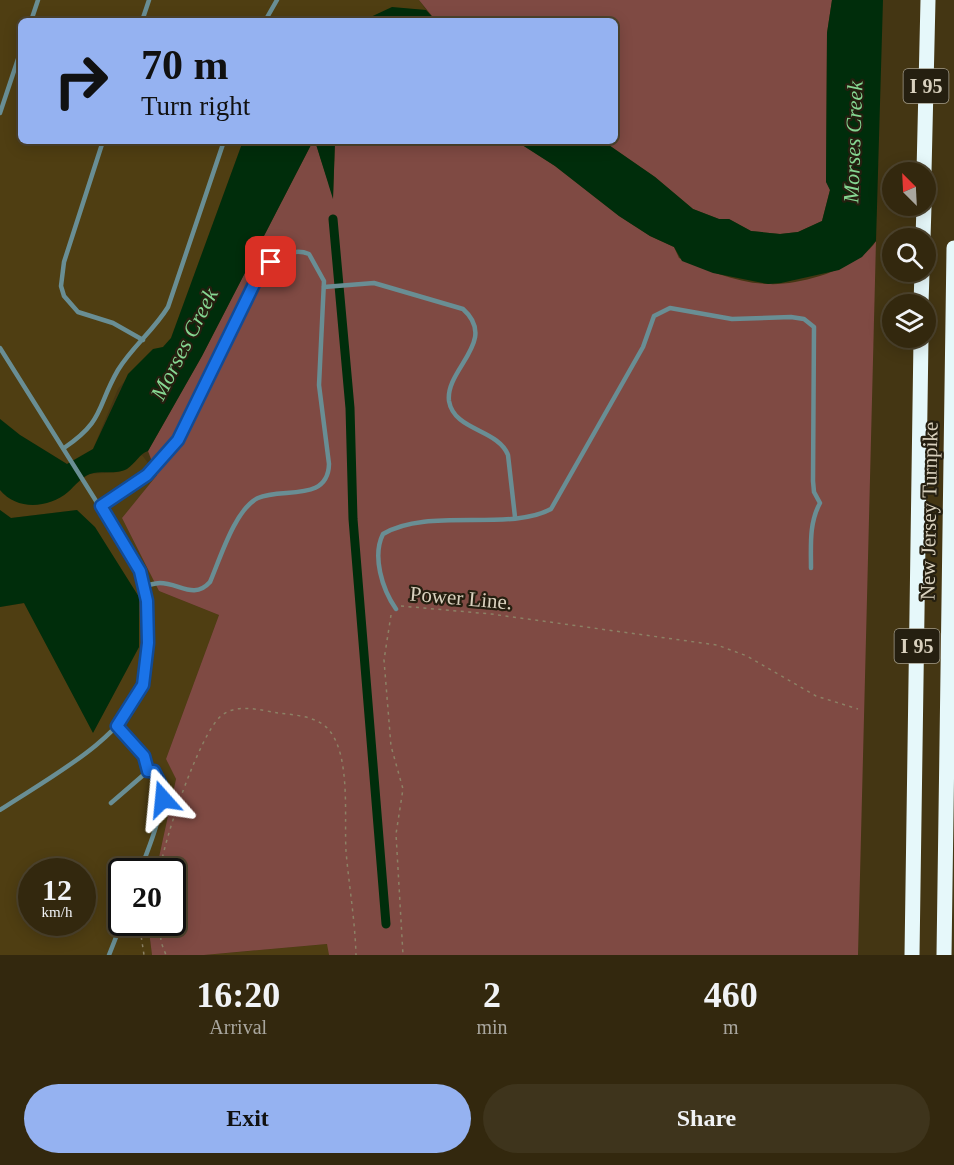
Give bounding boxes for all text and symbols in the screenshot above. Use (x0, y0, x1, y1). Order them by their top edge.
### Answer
icon: right (42, 42, 120, 120)
text: 70 m (141, 42, 229, 88)
road number: I 95 (904, 69, 948, 103)
water label: Morses Creek (838, 79, 868, 204)
text: Turn right (141, 91, 250, 121)
north arrow (882, 162, 936, 216)
map controls (882, 162, 936, 348)
button: search (882, 228, 936, 282)
pin (245, 236, 296, 287)
icon: arrive (254, 245, 287, 278)
water label: Morses Creek (145, 283, 223, 405)
button: layers (882, 294, 936, 348)
street label: New Jersey Turnpike (915, 422, 943, 600)
street label: Power Line. (409, 582, 513, 614)
road number: I 95 (894, 629, 940, 663)
position arrow (131, 767, 195, 831)
speed limit sign: 20 (108, 858, 186, 936)
text: 12 (42, 873, 72, 906)
text: km/h (42, 904, 72, 920)
text: 16:20 (196, 975, 280, 1015)
text: 2 (483, 975, 501, 1015)
text: 460 (704, 975, 758, 1015)
text: Arrival (209, 1016, 267, 1038)
text: min (476, 1016, 508, 1038)
text: m (723, 1016, 739, 1038)
button: Exit (24, 1084, 471, 1153)
button: Share (483, 1084, 930, 1153)

